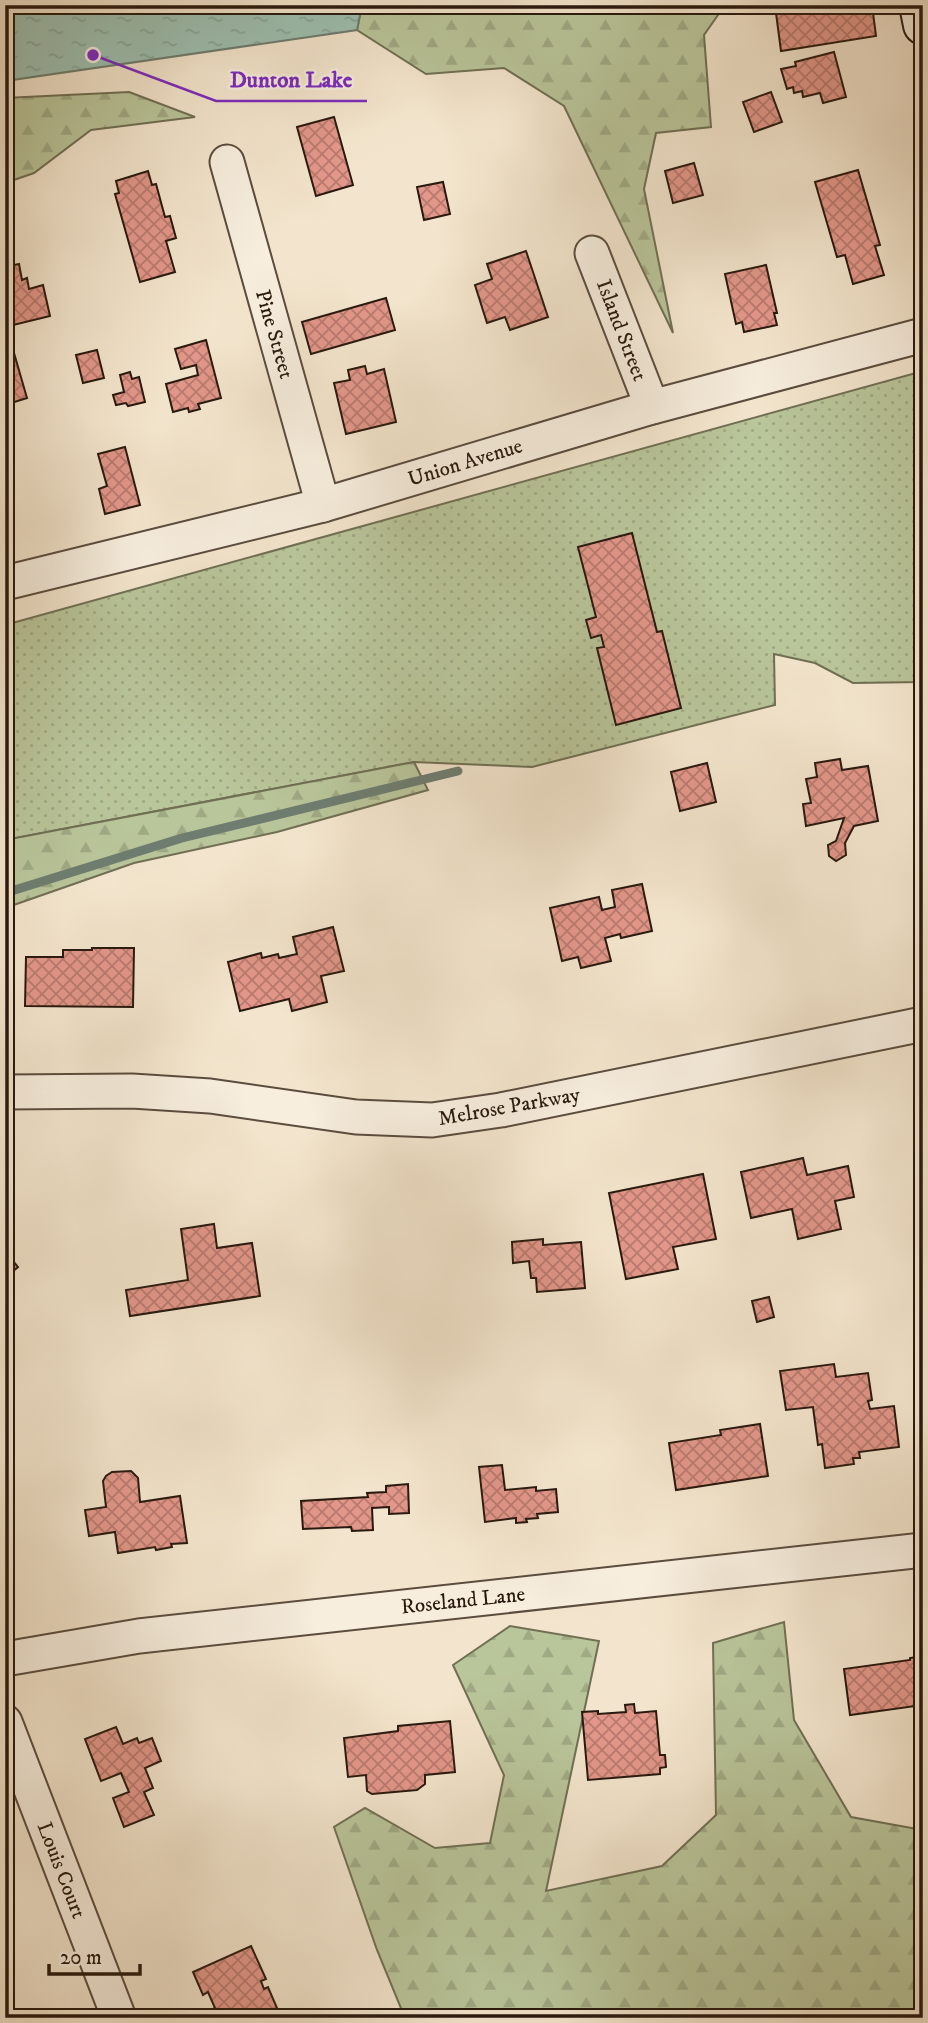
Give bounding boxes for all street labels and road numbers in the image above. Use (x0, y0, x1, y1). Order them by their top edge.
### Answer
street label: Island Street (590, 276, 652, 385)
street label: Pine Street (249, 287, 299, 382)
street label: Union Avenue (405, 433, 526, 493)
street label: Melrose Parkway (436, 1082, 583, 1132)
street label: Roseland Lane (400, 1582, 527, 1620)
street label: Louis Court (31, 1818, 91, 1923)

